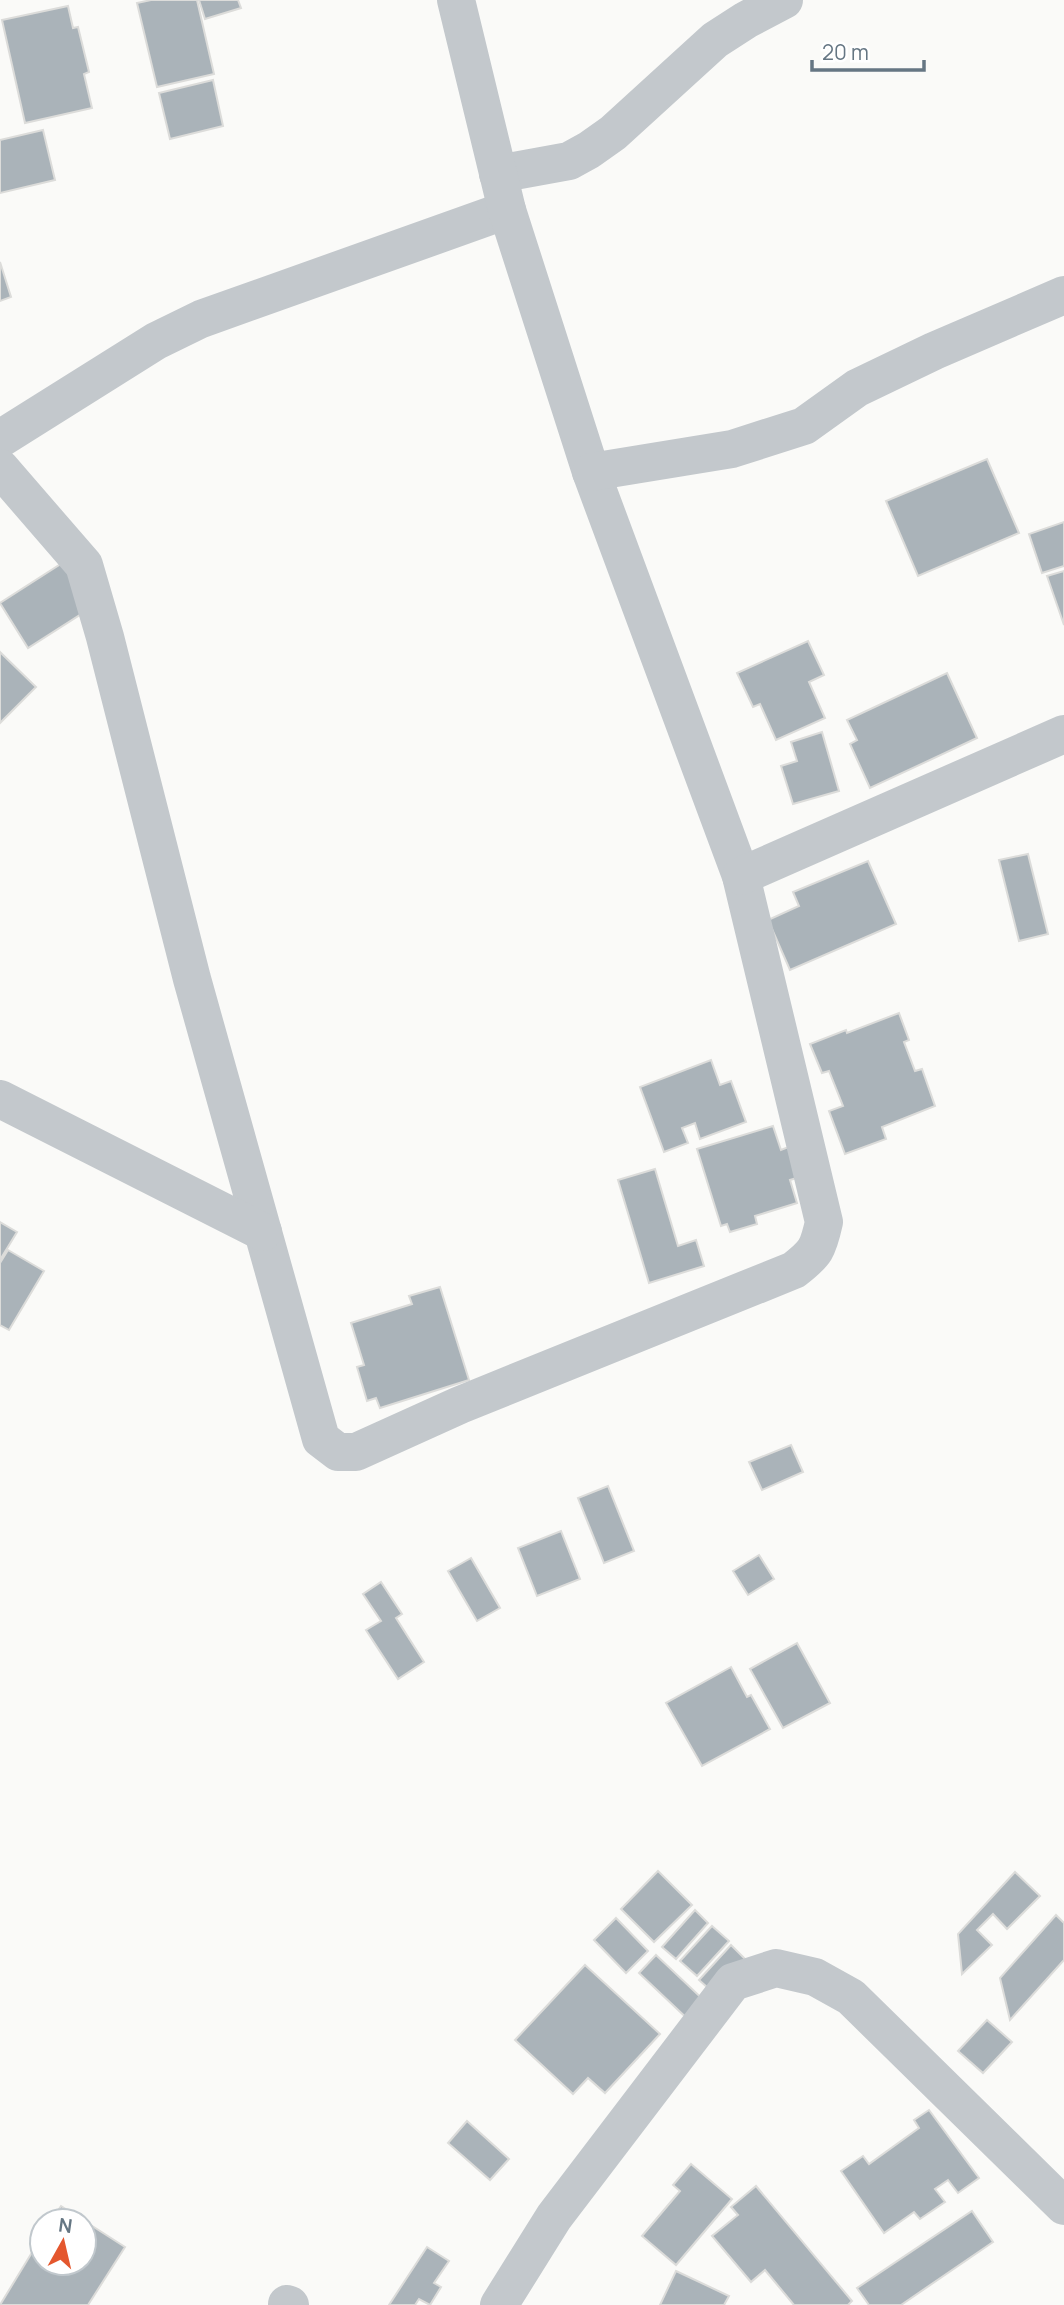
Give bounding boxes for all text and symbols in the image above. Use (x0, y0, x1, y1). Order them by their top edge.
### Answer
scale bar (812, 28, 924, 72)
text: 20 m (822, 38, 869, 66)
north arrow (28, 2207, 98, 2277)
text: N (57, 2211, 74, 2239)

